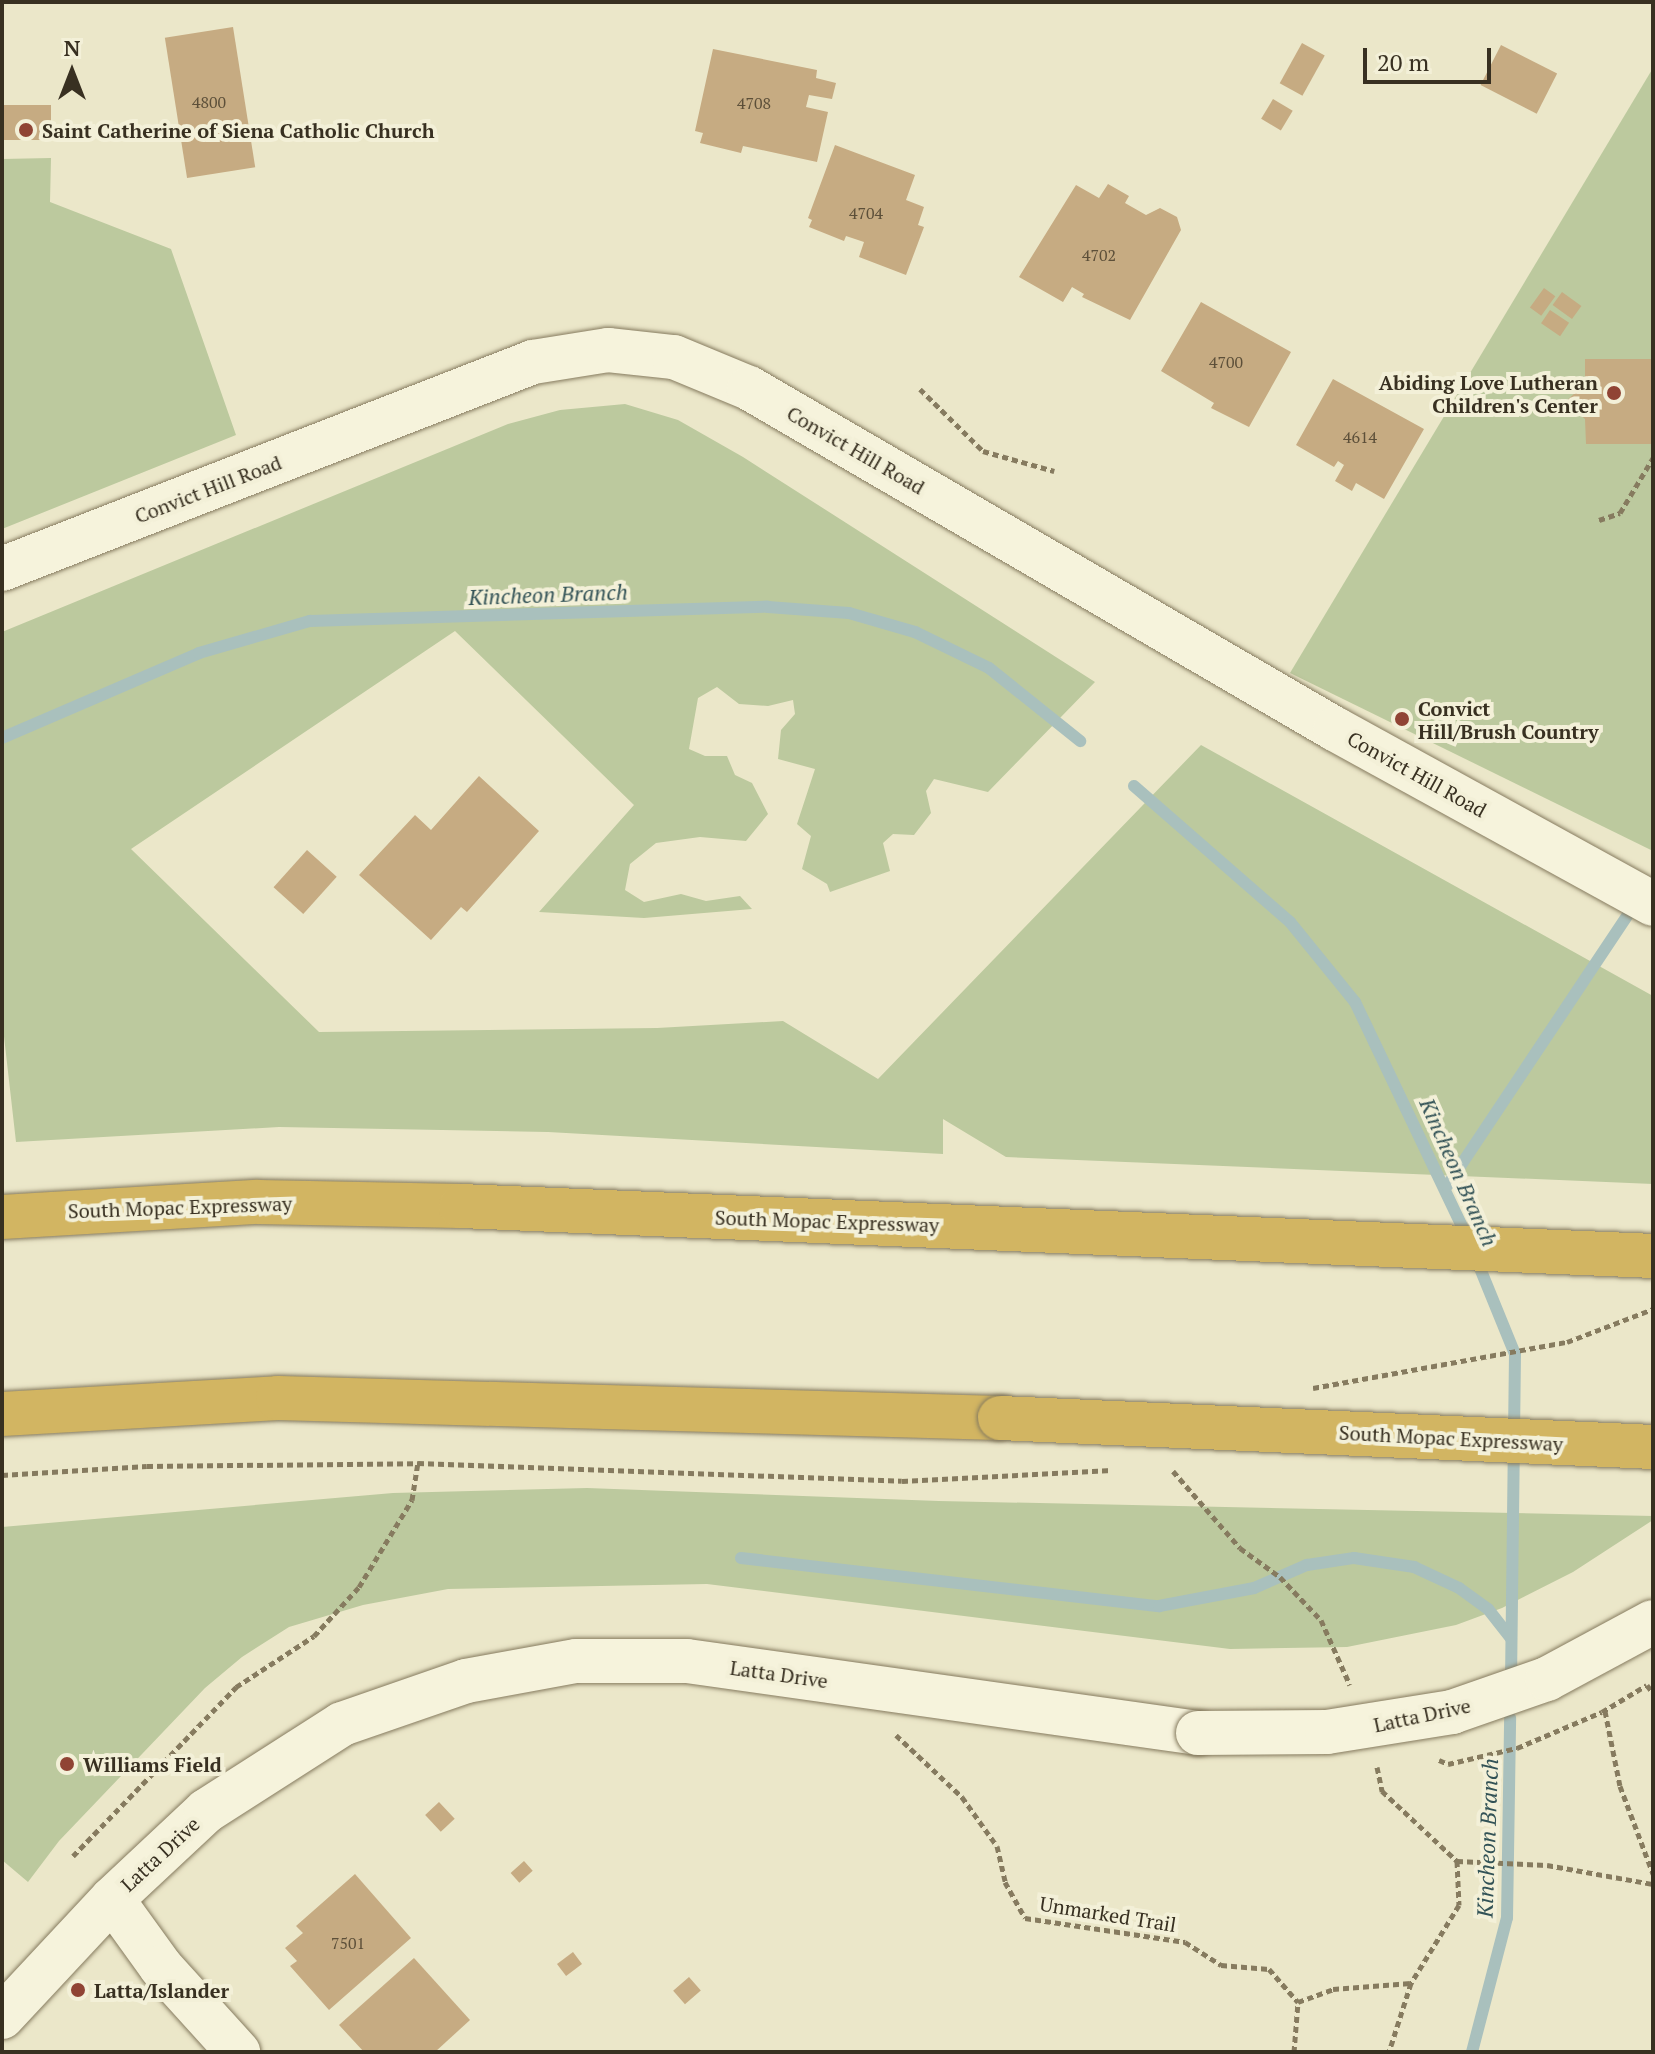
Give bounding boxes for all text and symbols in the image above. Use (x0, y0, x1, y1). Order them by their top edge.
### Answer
north arrow (32, 32, 112, 112)
scale bar (1367, 32, 1495, 82)
text: N (64, 33, 80, 62)
text: 20 m (1377, 46, 1429, 78)
house number: 4800 (192, 92, 226, 112)
house number: 4708 (737, 93, 771, 113)
place label: Saint Catherine of Siena Catholic Church (42, 118, 434, 142)
marker: Saint Catherine of Siena Catholic Church (17, 121, 35, 139)
house number: 4704 (849, 203, 883, 223)
house number: 4702 (1082, 245, 1116, 265)
house number: 4700 (1209, 352, 1243, 372)
place label: Abiding Love Lutheran Children's Center (1379, 370, 1598, 417)
marker: Abiding Love Lutheran Children's Center (1605, 384, 1623, 402)
street label: Convict Hill Road (783, 401, 929, 499)
house number: 4614 (1343, 427, 1377, 447)
street label: Convict Hill Road (131, 450, 285, 528)
water label: Kincheon Branch (468, 578, 628, 610)
place label: Convict Hill/Brush Country (1418, 696, 1599, 743)
marker: Convict Hill/Brush Country (1393, 710, 1411, 728)
street label: Convict Hill Road (1343, 726, 1491, 822)
water label: Kincheon Branch (1415, 1094, 1503, 1250)
street label: South Mopac Expressway (67, 1191, 293, 1223)
street label: South Mopac Expressway (714, 1205, 940, 1237)
street label: South Mopac Expressway (1338, 1420, 1564, 1456)
street label: Latta Drive (729, 1655, 829, 1693)
street label: Latta Drive (1371, 1693, 1473, 1737)
place label: Williams Field (83, 1752, 222, 1776)
marker: Williams Field (58, 1755, 76, 1773)
water label: Kincheon Branch (1471, 1758, 1503, 1918)
street label: Latta Drive (116, 1812, 204, 1896)
street label: Unmarked Trail (1038, 1891, 1178, 1937)
house number: 7501 (331, 1933, 365, 1953)
place label: Latta/Islander (94, 1978, 229, 2002)
marker: Latta/Islander (69, 1981, 87, 1999)

